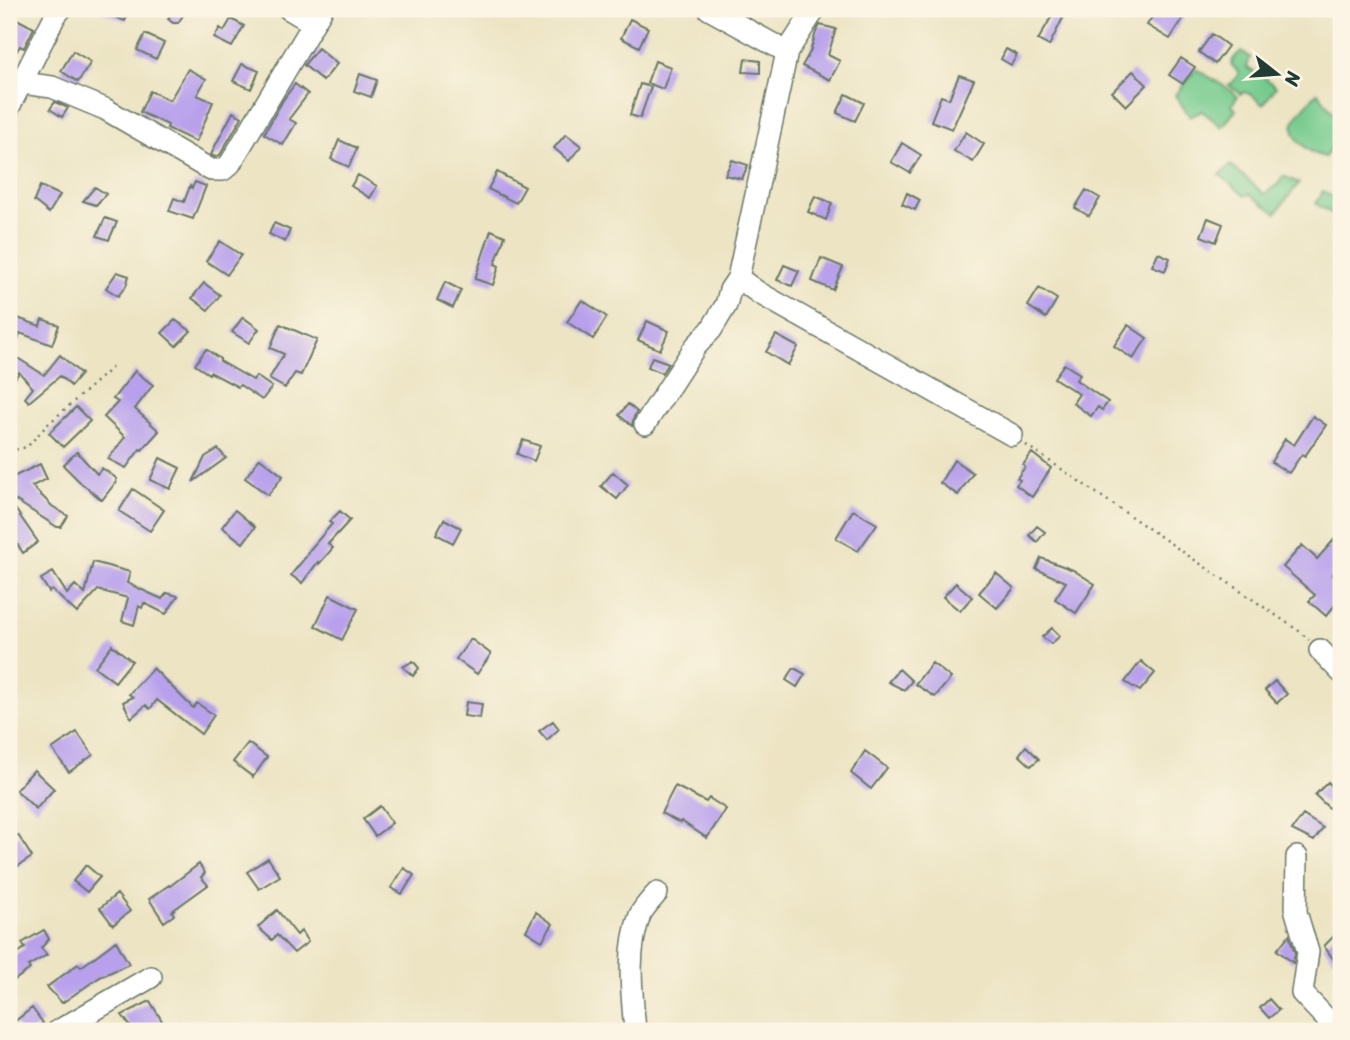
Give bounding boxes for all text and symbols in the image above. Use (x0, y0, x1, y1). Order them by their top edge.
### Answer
north arrow (1242, 38, 1312, 108)
text: N (1275, 67, 1311, 91)

